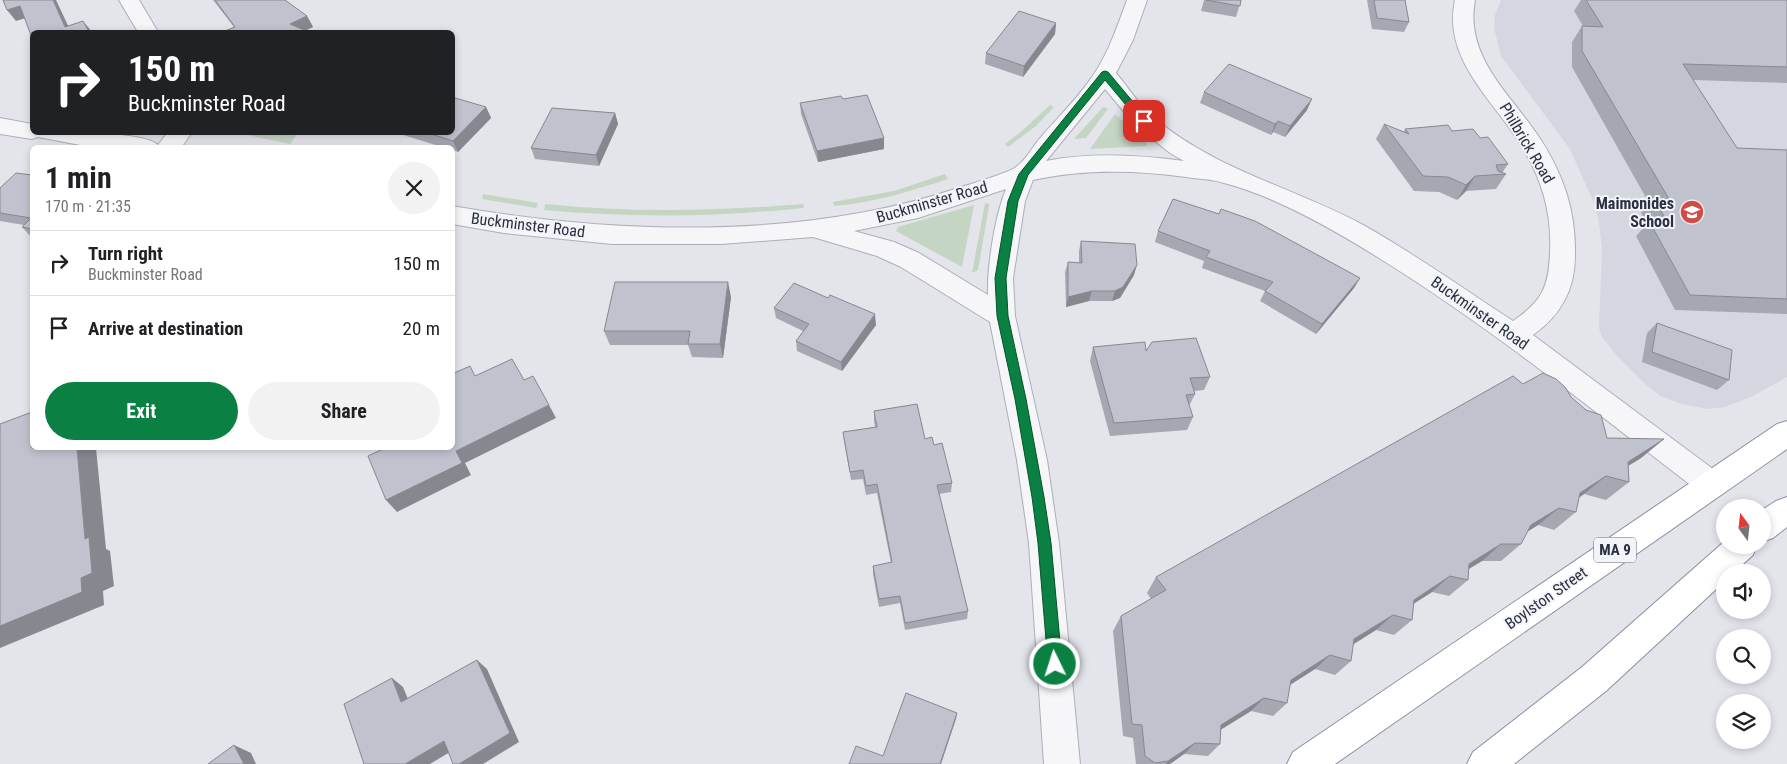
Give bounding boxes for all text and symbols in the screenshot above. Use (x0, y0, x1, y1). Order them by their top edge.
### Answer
text: 150 m (128, 49, 215, 90)
icon: right (45, 50, 110, 115)
text: Buckminster Road (128, 91, 286, 116)
street label: Philbrick Road (1495, 99, 1559, 187)
pin (1123, 100, 1165, 142)
icon: arrive (1130, 107, 1158, 135)
text: 1 min (45, 160, 112, 195)
button: close (388, 162, 440, 214)
street label: Buckminster Road (874, 177, 990, 227)
place label: Maimonides School (1596, 194, 1674, 231)
text: 170 m · 21:35 (45, 197, 131, 216)
school or university icon: Maimonides School (1679, 199, 1705, 225)
street label: Buckminster Road (470, 209, 586, 241)
text: Turn right (88, 242, 163, 265)
icon: right (45, 249, 73, 277)
text: 150 m (393, 252, 440, 275)
text: Buckminster Road (88, 265, 203, 284)
street label: Buckminster Road (1428, 272, 1532, 354)
icon: arrive (45, 314, 73, 342)
text: Arrive at destination (88, 317, 243, 340)
text: 20 m (403, 317, 440, 340)
button: Exit (45, 382, 238, 440)
button: Share (248, 382, 440, 440)
north arrow (1716, 499, 1771, 554)
map controls (1716, 499, 1771, 749)
road number: MA 9 (1594, 538, 1636, 562)
street label: Boylston Street (1501, 563, 1591, 633)
button: sound (1716, 564, 1771, 619)
button: search (1716, 629, 1771, 684)
position arrow (1028, 637, 1080, 689)
button: layers (1716, 694, 1771, 749)

